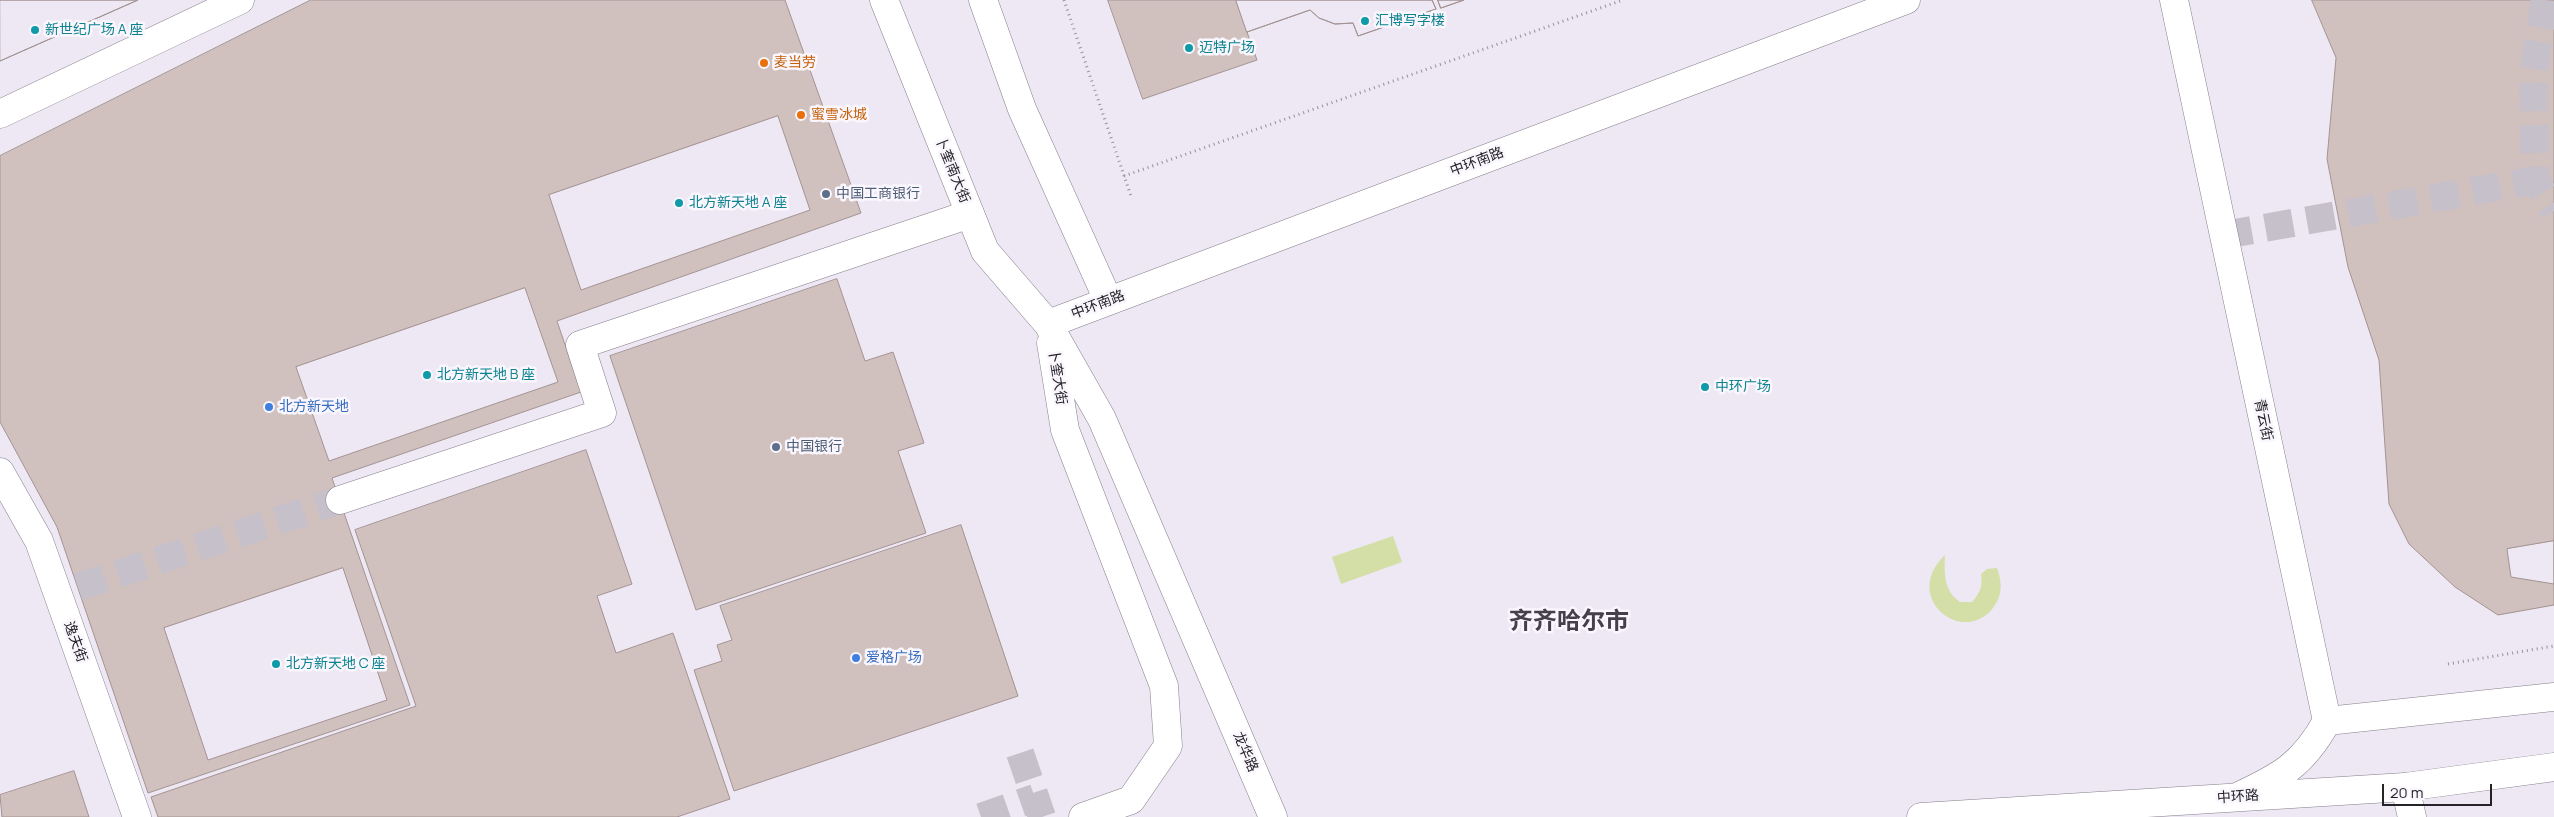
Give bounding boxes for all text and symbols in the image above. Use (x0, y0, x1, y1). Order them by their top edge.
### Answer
place label: 汇博写字楼 (1375, 13, 1445, 29)
marker: 汇博写字楼 (1359, 15, 1371, 27)
place label: 新世纪广场 A 座 (45, 22, 143, 38)
marker: 新世纪广场 A 座 (29, 24, 41, 36)
place label: 迈特广场 (1199, 40, 1255, 56)
marker: 迈特广场 (1183, 42, 1195, 54)
place label: 麦当劳 (774, 55, 816, 71)
marker: 麦当劳 (758, 57, 770, 69)
place label: 蜜雪冰城 (811, 107, 867, 123)
marker: 蜜雪冰城 (795, 109, 807, 121)
street label: 卜奎南大街 (931, 134, 973, 206)
street label: 中环南路 (1448, 144, 1506, 180)
place label: 中国工商银行 (836, 186, 920, 202)
marker: 中国工商银行 (820, 188, 832, 200)
place label: 北方新天地 A 座 (689, 195, 787, 211)
marker: 北方新天地 A 座 (673, 197, 685, 209)
street label: 中环南路 (1069, 287, 1127, 323)
street label: 卜奎大街 (1044, 348, 1070, 406)
place label: 北方新天地 B 座 (437, 367, 535, 383)
marker: 北方新天地 B 座 (421, 369, 433, 381)
place label: 中环广场 (1715, 379, 1771, 395)
marker: 中环广场 (1699, 381, 1711, 393)
street label: 青云街 (2250, 398, 2276, 442)
place label: 北方新天地 (279, 399, 349, 415)
marker: 北方新天地 (263, 401, 275, 413)
place label: 中国银行 (786, 439, 842, 455)
marker: 中国银行 (770, 441, 782, 453)
district label: 齐齐哈尔市 (1509, 608, 1629, 636)
street label: 逸夫街 (60, 619, 90, 665)
place label: 爱格广场 (866, 650, 922, 666)
marker: 爱格广场 (850, 652, 862, 664)
place label: 北方新天地 C 座 (286, 656, 386, 672)
marker: 北方新天地 C 座 (270, 658, 282, 670)
street label: 龙华路 (1229, 729, 1261, 775)
scale bar (2384, 774, 2494, 806)
text: 20 m (2390, 782, 2423, 803)
street label: 中环路 (2216, 787, 2260, 807)

